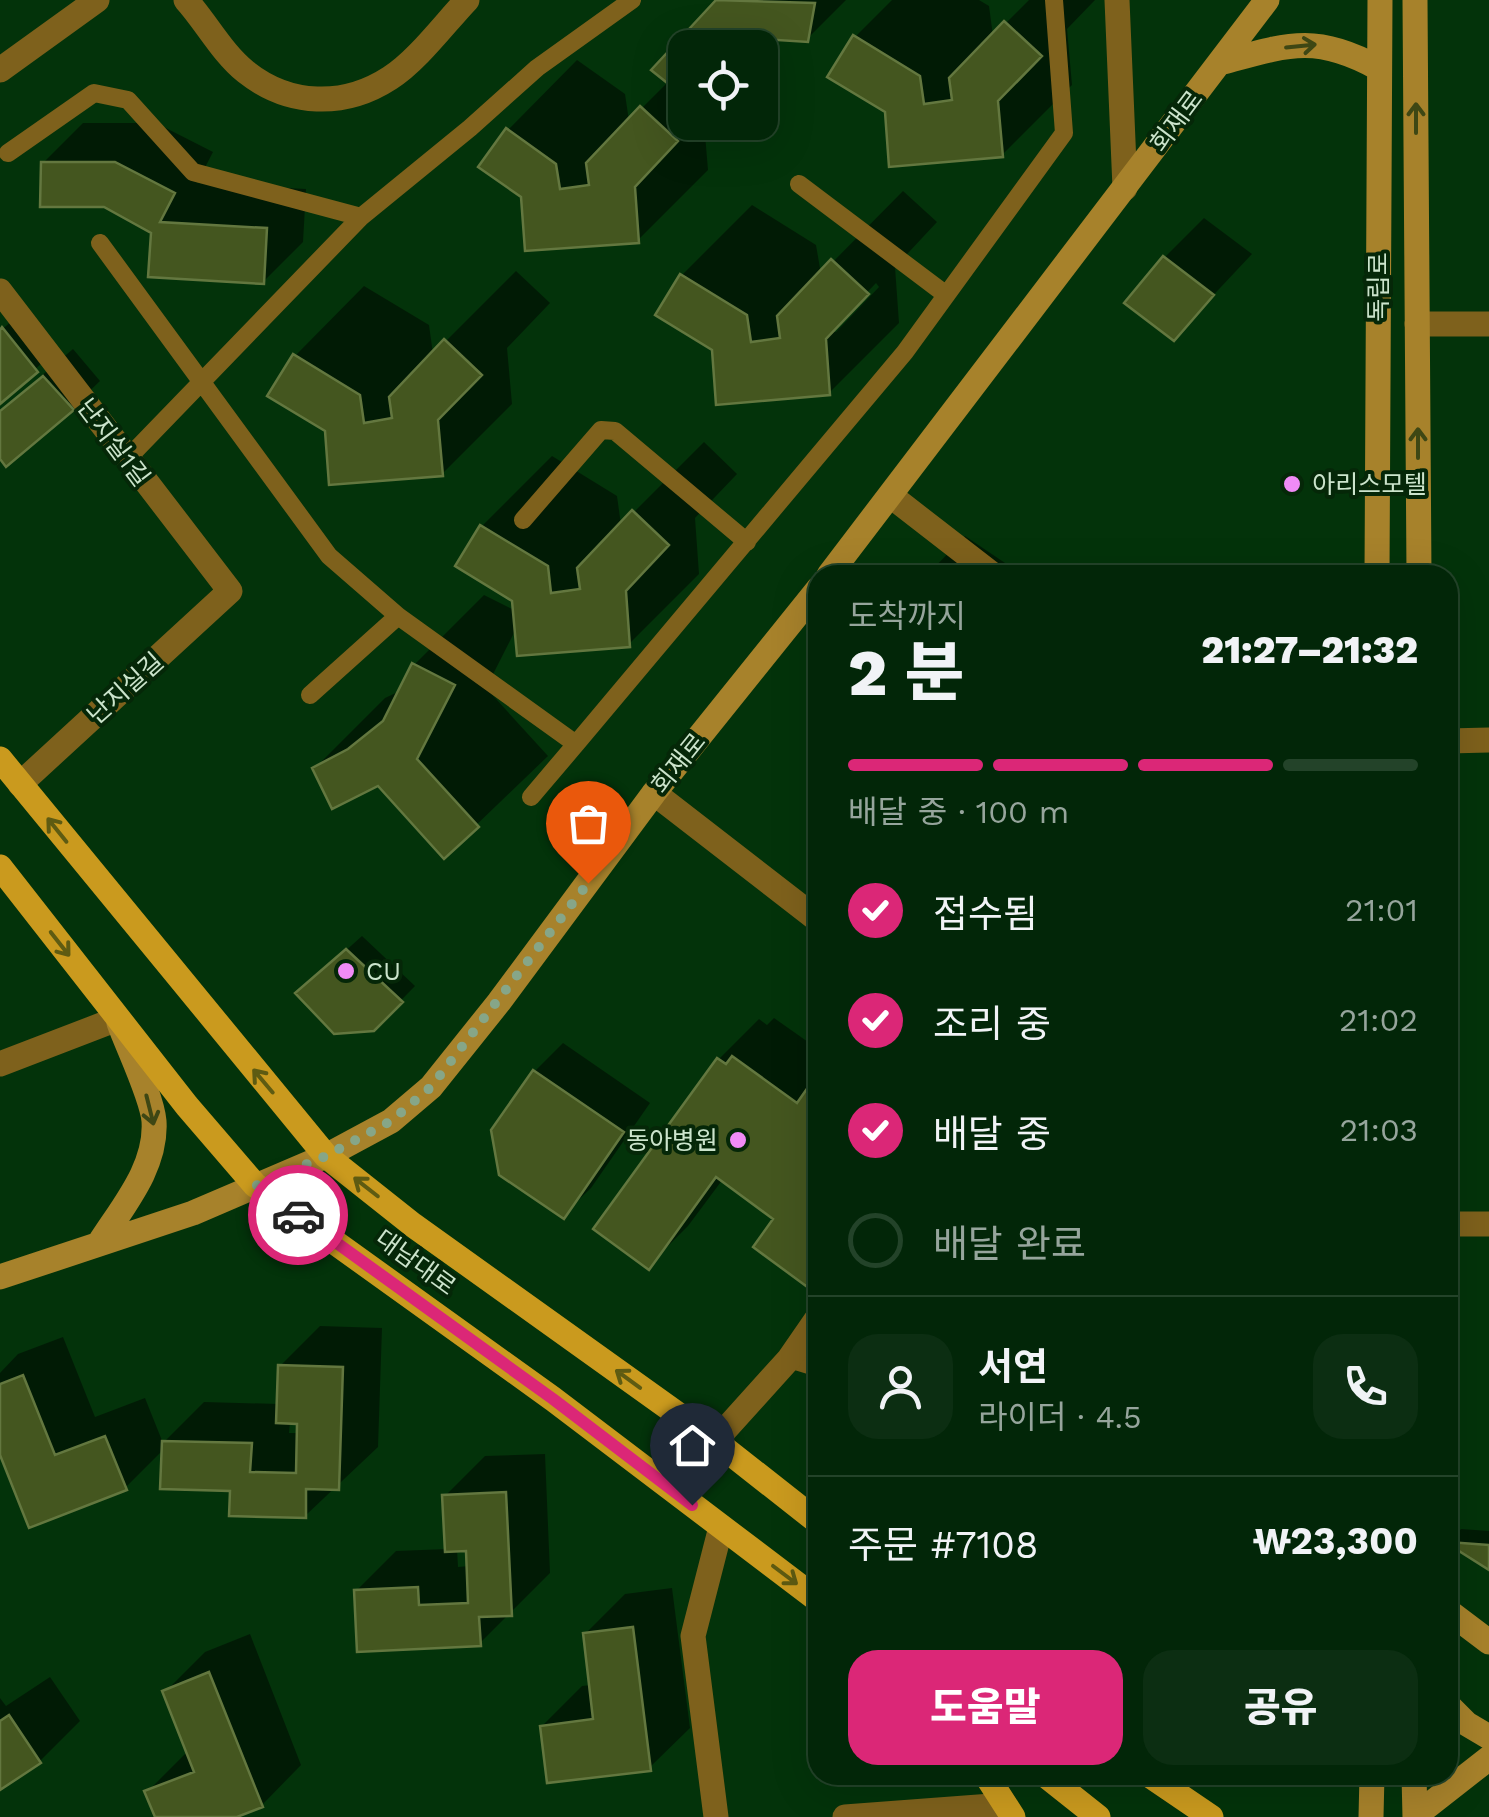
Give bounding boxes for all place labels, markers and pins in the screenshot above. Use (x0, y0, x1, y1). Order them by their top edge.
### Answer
place label: 아리스모텔 (1312, 470, 1427, 499)
marker: 아리스모텔 (1281, 473, 1303, 495)
pin (546, 781, 631, 884)
place label: CU (366, 957, 401, 986)
marker: CU (335, 960, 357, 982)
place label: 동아병원 (626, 1126, 718, 1155)
marker: 동아병원 (727, 1129, 749, 1151)
pin (650, 1403, 735, 1506)

